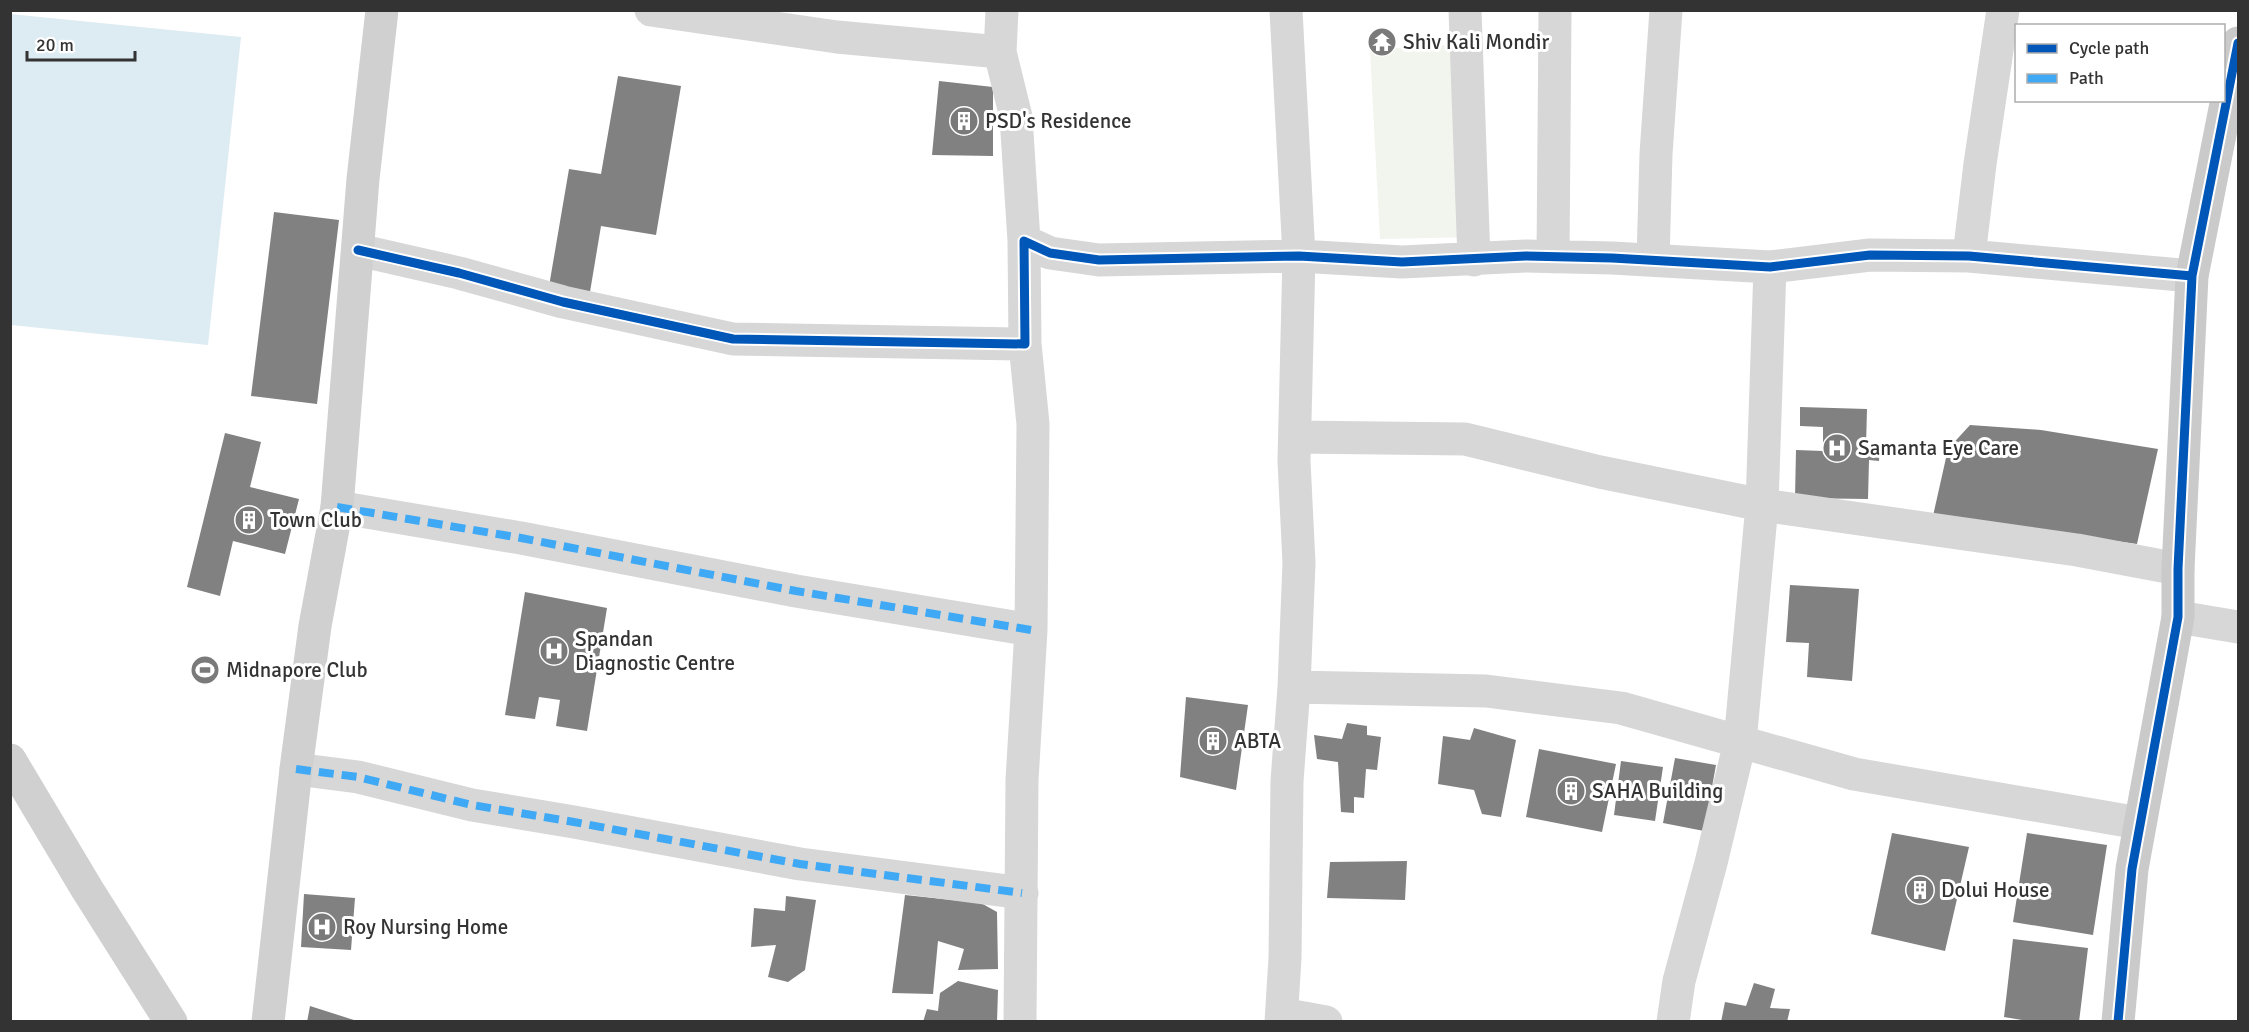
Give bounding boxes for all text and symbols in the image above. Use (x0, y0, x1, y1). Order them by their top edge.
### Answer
scale bar (27, 24, 135, 62)
legend (2015, 24, 2225, 102)
temple icon: Shiv Kali Mondir (1366, 26, 1398, 58)
place label: Shiv Kali Mondir (1403, 29, 1549, 55)
text: 20 m (36, 34, 74, 56)
text: Cycle path (2069, 37, 2149, 59)
text: Path (2069, 67, 2104, 89)
building icon: PSD's Residence (948, 105, 980, 137)
place label: PSD's Residence (985, 108, 1131, 134)
hospital icon: Samanta Eye Care (1821, 432, 1853, 464)
place label: Samanta Eye Care (1858, 435, 2019, 461)
building icon: Town Club (233, 504, 265, 536)
place label: Town Club (270, 507, 362, 533)
place label: Spandan Diagnostic Centre (575, 626, 735, 676)
hospital icon: Spandan Diagnostic Centre (538, 635, 570, 667)
sports icon: Midnapore Club (189, 654, 221, 686)
place label: Midnapore Club (226, 657, 368, 683)
building icon: ABTA (1197, 725, 1229, 757)
place label: ABTA (1234, 728, 1281, 754)
building icon: SAHA Building (1555, 775, 1587, 807)
place label: SAHA Building (1592, 778, 1723, 804)
building icon: Dolui House (1904, 874, 1936, 906)
place label: Dolui House (1941, 877, 2049, 903)
hospital icon: Roy Nursing Home (306, 911, 338, 943)
place label: Roy Nursing Home (343, 914, 508, 940)

